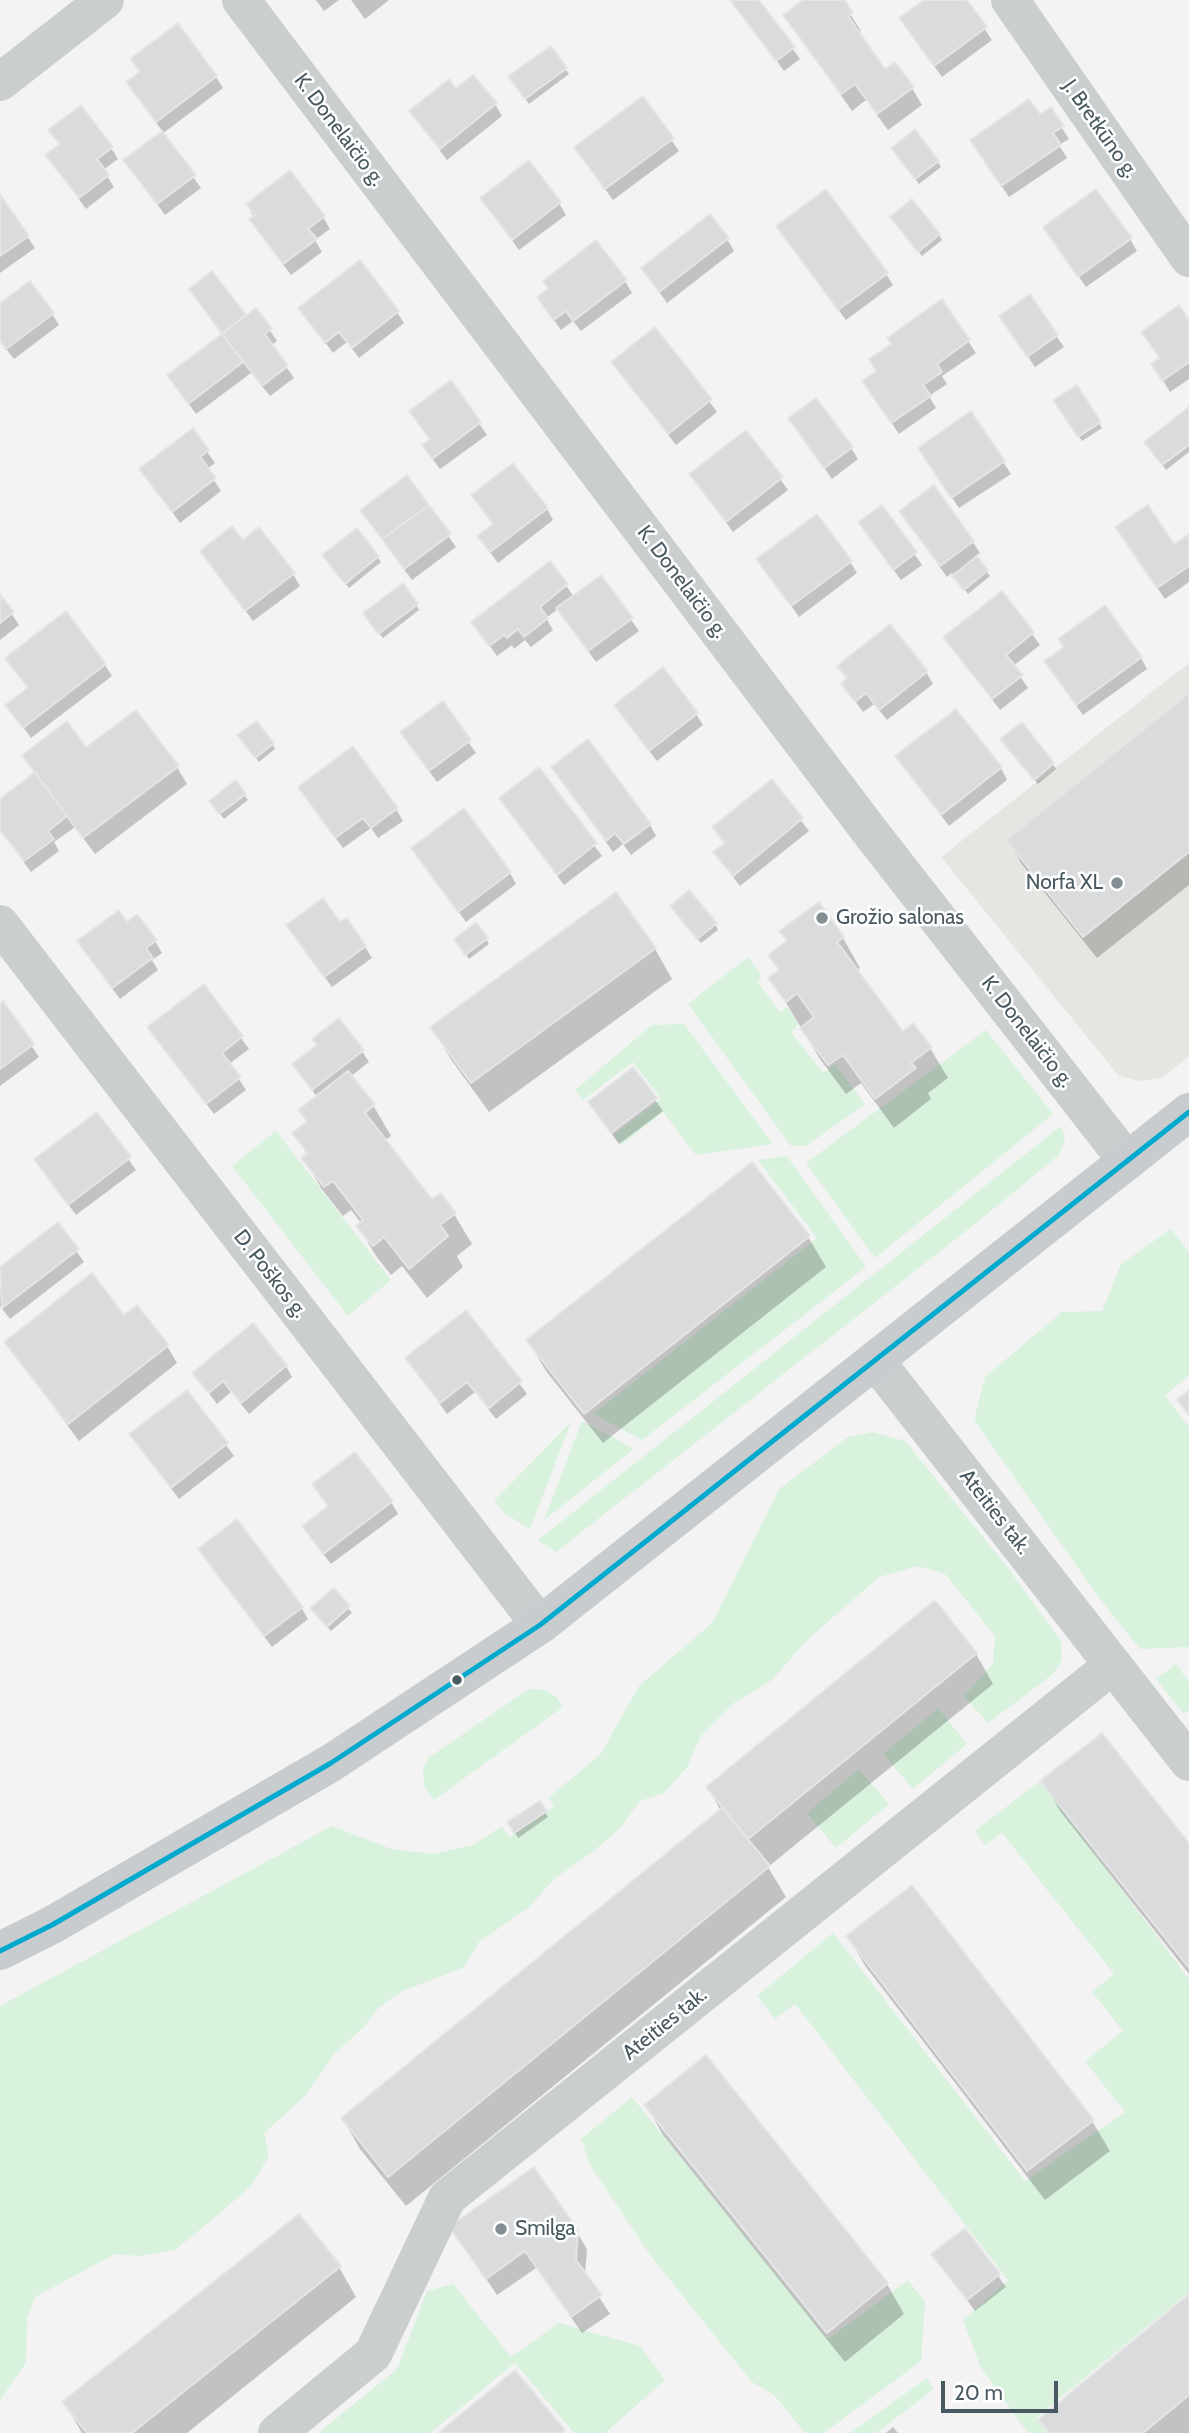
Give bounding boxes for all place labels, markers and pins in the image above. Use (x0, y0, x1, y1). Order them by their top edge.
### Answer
place label: Norfa XL (1026, 870, 1103, 896)
marker: Norfa XL (1109, 875, 1125, 891)
place label: Grožio salonas (836, 905, 964, 931)
marker: Grožio salonas (814, 910, 830, 926)
unlabelled marker (450, 1673, 464, 1687)
place label: Smilga (515, 2216, 576, 2242)
marker: Smilga (493, 2221, 509, 2237)

